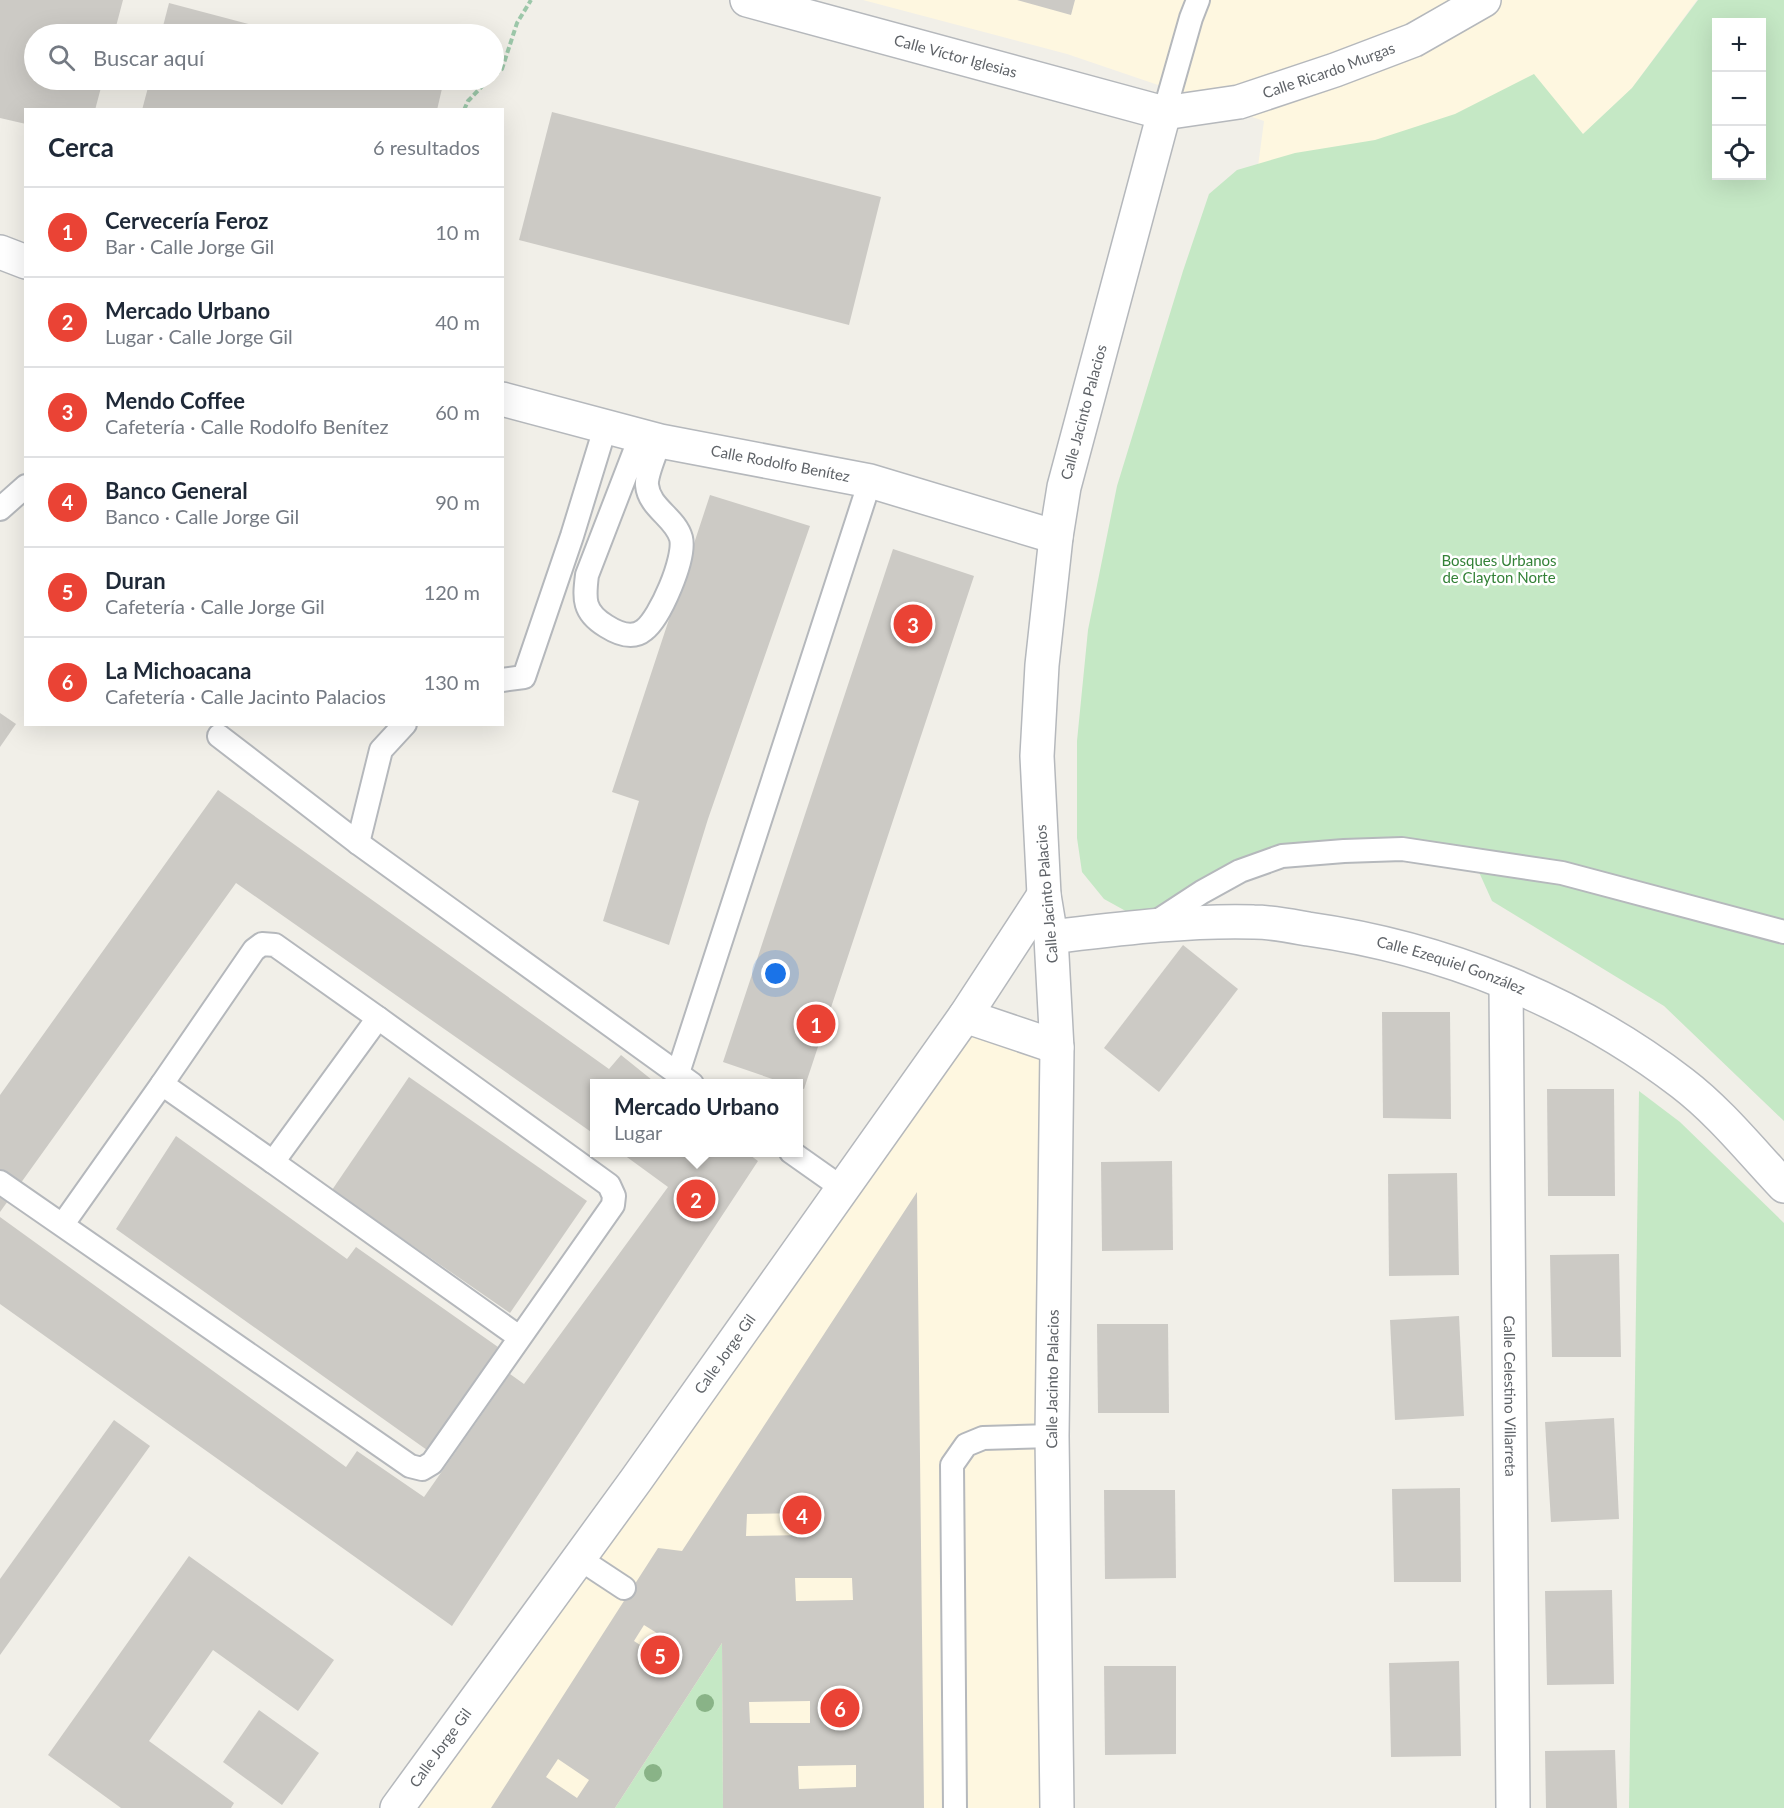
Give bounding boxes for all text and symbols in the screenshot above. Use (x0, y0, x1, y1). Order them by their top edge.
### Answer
map controls (1712, 18, 1766, 180)
button: + (1712, 18, 1766, 72)
search box (24, 24, 504, 90)
street label: Calle Víctor Iglesias (892, 30, 1019, 81)
street label: Calle Ricardo Murgas (1260, 38, 1397, 101)
icon: search (45, 41, 78, 74)
text: Buscar aquí (93, 44, 204, 71)
button: − (1712, 72, 1766, 126)
button: locate (1712, 126, 1766, 180)
text: Cerca (48, 131, 114, 163)
text: 6 resultados (373, 135, 480, 159)
text: Cervecería Feroz (105, 207, 268, 234)
text: 1 (62, 220, 73, 244)
text: 10 m (435, 220, 480, 244)
text: Bar · Calle Jorge Gil (105, 234, 274, 258)
text: Mercado Urbano (105, 297, 270, 324)
text: 2 (62, 310, 73, 334)
text: 40 m (435, 310, 480, 334)
text: Lugar · Calle Jorge Gil (105, 324, 293, 348)
street label: Calle Jacinto Palacios (1056, 342, 1110, 481)
text: Mendo Coffee (105, 387, 245, 414)
text: 3 (62, 400, 73, 424)
text: 60 m (435, 400, 480, 424)
text: Cafetería · Calle Rodolfo Benítez (105, 414, 389, 438)
street label: Calle Rodolfo Benítez (710, 441, 852, 485)
text: Banco General (105, 477, 248, 504)
text: 4 (62, 490, 73, 514)
text: 90 m (435, 490, 480, 514)
text: Banco · Calle Jorge Gil (105, 504, 299, 528)
park label: Bosques Urbanos de Clayton Norte (1441, 551, 1557, 586)
text: Duran (105, 567, 166, 594)
text: 5 (62, 580, 73, 604)
text: 120 m (424, 580, 480, 604)
text: Cafetería · Calle Jorge Gil (105, 594, 325, 618)
pin: 3 (894, 602, 932, 646)
text: La Michoacana (105, 657, 251, 684)
text: 6 (62, 670, 73, 694)
text: 130 m (424, 670, 480, 694)
text: Cafetería · Calle Jacinto Palacios (105, 684, 386, 708)
street label: Calle Jacinto Palacios (1031, 824, 1061, 964)
street label: Calle Ezequiel González (1375, 932, 1529, 998)
your location (761, 959, 790, 988)
pin: 1 (796, 1002, 836, 1046)
popup (590, 1079, 803, 1157)
text: Mercado Urbano (614, 1093, 779, 1120)
text: Lugar (614, 1120, 662, 1144)
pin: 2 (676, 1176, 716, 1222)
street label: Calle Jacinto Palacios (1042, 1309, 1062, 1449)
street label: Calle Jorge Gil (690, 1310, 759, 1397)
street label: Calle Celestino Villarreta (1501, 1315, 1520, 1477)
pin: 4 (782, 1492, 822, 1538)
pin: 5 (640, 1632, 680, 1678)
pin: 6 (820, 1686, 860, 1730)
street label: Calle Jorge Gil (405, 1705, 475, 1791)

